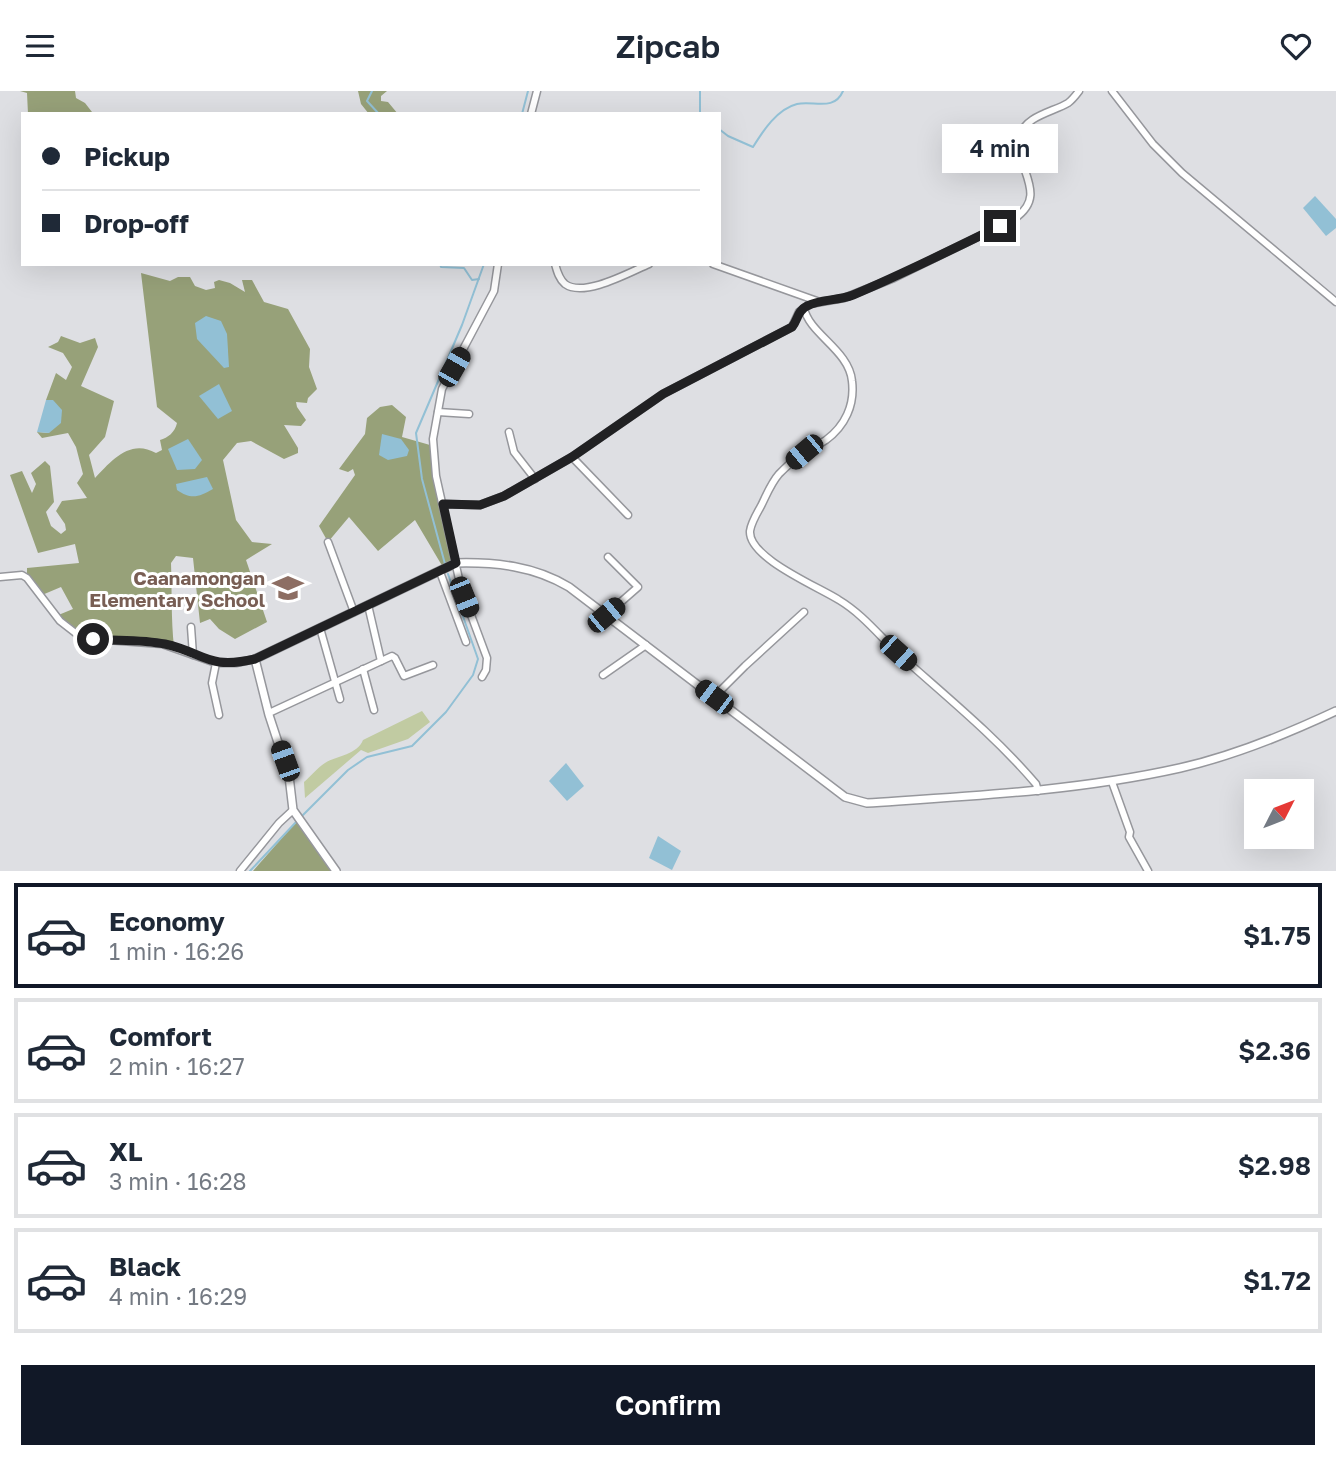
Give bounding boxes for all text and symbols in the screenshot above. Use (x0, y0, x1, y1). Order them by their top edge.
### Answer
icon: menu (21, 27, 59, 65)
text: Zipcab (616, 27, 720, 65)
icon: heart (1277, 27, 1315, 65)
callout: 4 min (942, 124, 1058, 173)
text: 4 min (970, 134, 1030, 162)
text: Pickup (84, 141, 170, 172)
text: Drop-off (84, 208, 189, 239)
route end (984, 210, 1016, 242)
car (435, 344, 474, 390)
car (782, 430, 827, 474)
place label: Caanamongan Elementary School (89, 566, 265, 611)
school or university icon: Caanamongan Elementary School (271, 571, 305, 605)
car (447, 574, 482, 620)
car (584, 593, 629, 637)
route start (77, 623, 109, 655)
car (876, 631, 921, 675)
car (691, 676, 738, 718)
car (268, 738, 303, 784)
north arrow (1244, 779, 1314, 849)
map controls (1244, 779, 1314, 849)
icon: car (25, 904, 88, 967)
text: Economy (109, 906, 225, 937)
text: $1.75 (1243, 920, 1311, 951)
text: 1 min · 16:26 (109, 937, 244, 965)
icon: car (25, 1019, 88, 1082)
text: Comfort (109, 1021, 212, 1052)
text: $2.36 (1238, 1035, 1311, 1066)
text: 2 min · 16:27 (109, 1052, 245, 1080)
icon: car (25, 1134, 88, 1197)
text: XL (109, 1136, 143, 1167)
text: $2.98 (1238, 1150, 1311, 1181)
text: 3 min · 16:28 (109, 1167, 247, 1195)
icon: car (25, 1249, 88, 1312)
text: Black (109, 1251, 181, 1282)
text: $1.72 (1243, 1265, 1311, 1296)
text: 4 min · 16:29 (109, 1282, 247, 1310)
button: Confirm (21, 1365, 1315, 1445)

